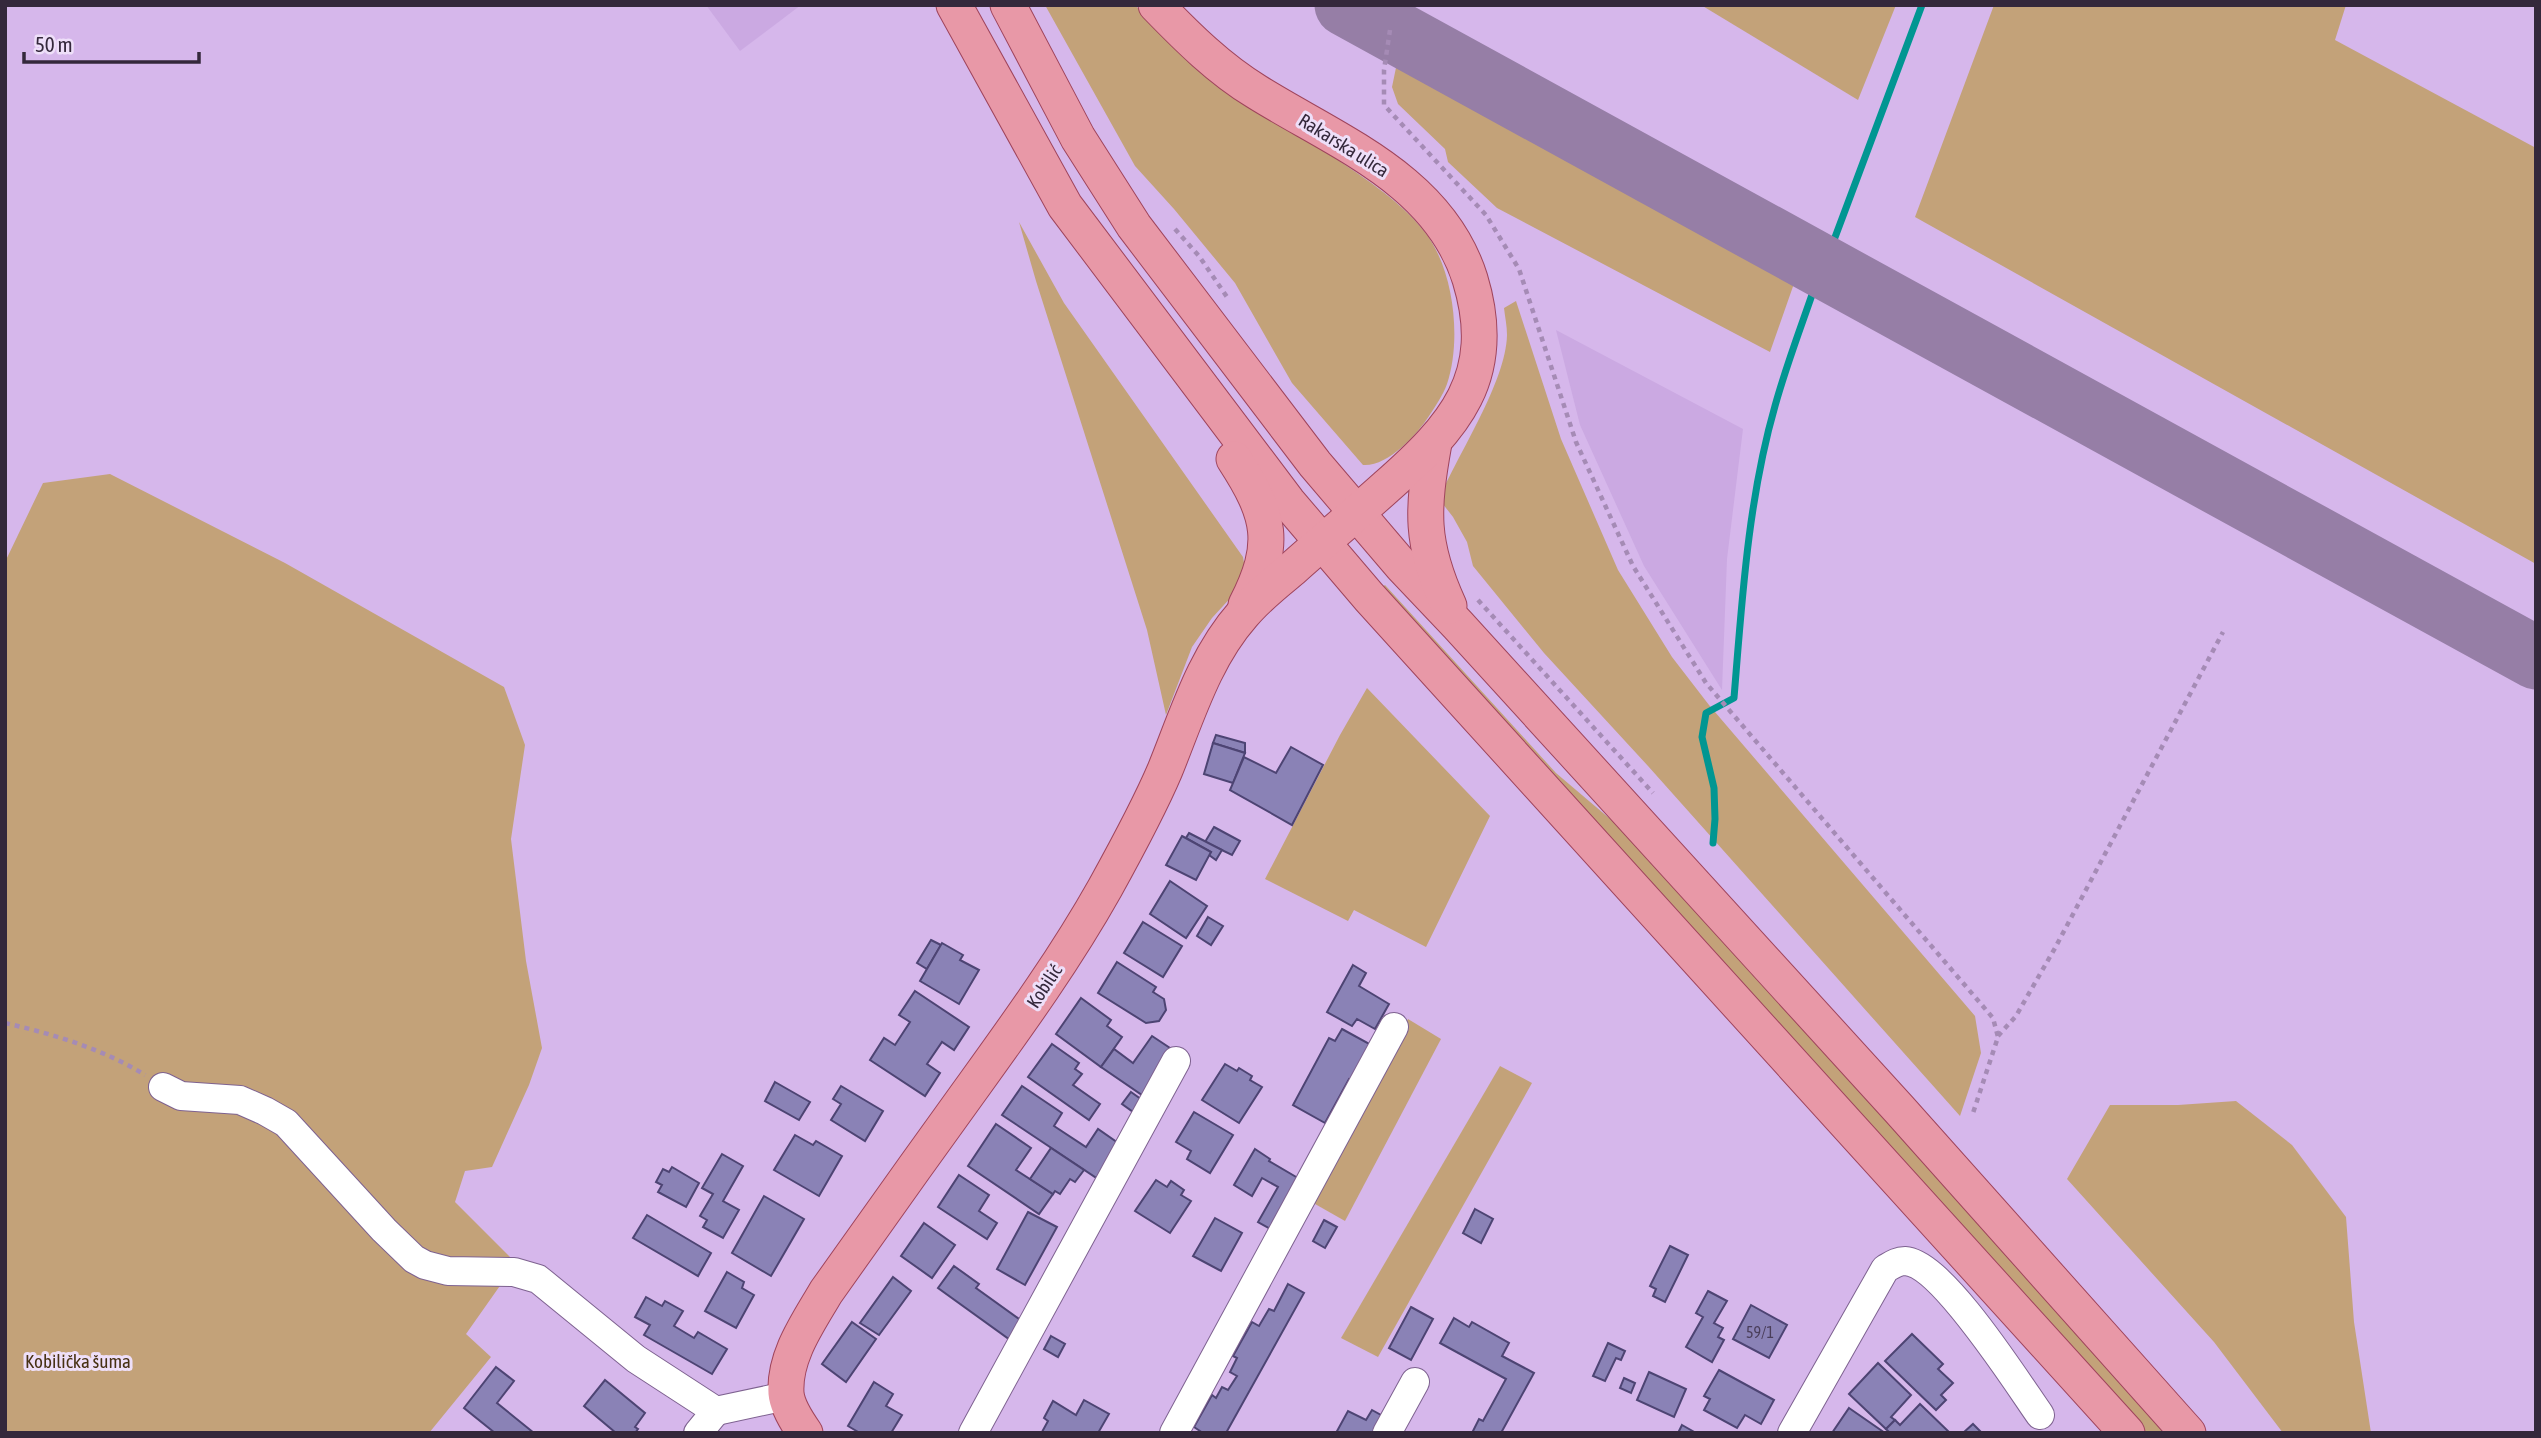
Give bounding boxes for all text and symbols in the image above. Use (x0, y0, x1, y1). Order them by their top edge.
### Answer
scale bar (24, 21, 200, 65)
text: 50 m (35, 32, 73, 56)
street label: Rakarska ulica (1295, 109, 1393, 181)
street label: Kobilić (1022, 959, 1067, 1012)
house number: 59/1 (1746, 1323, 1774, 1341)
park label: Kobilička šuma (25, 1350, 131, 1372)

